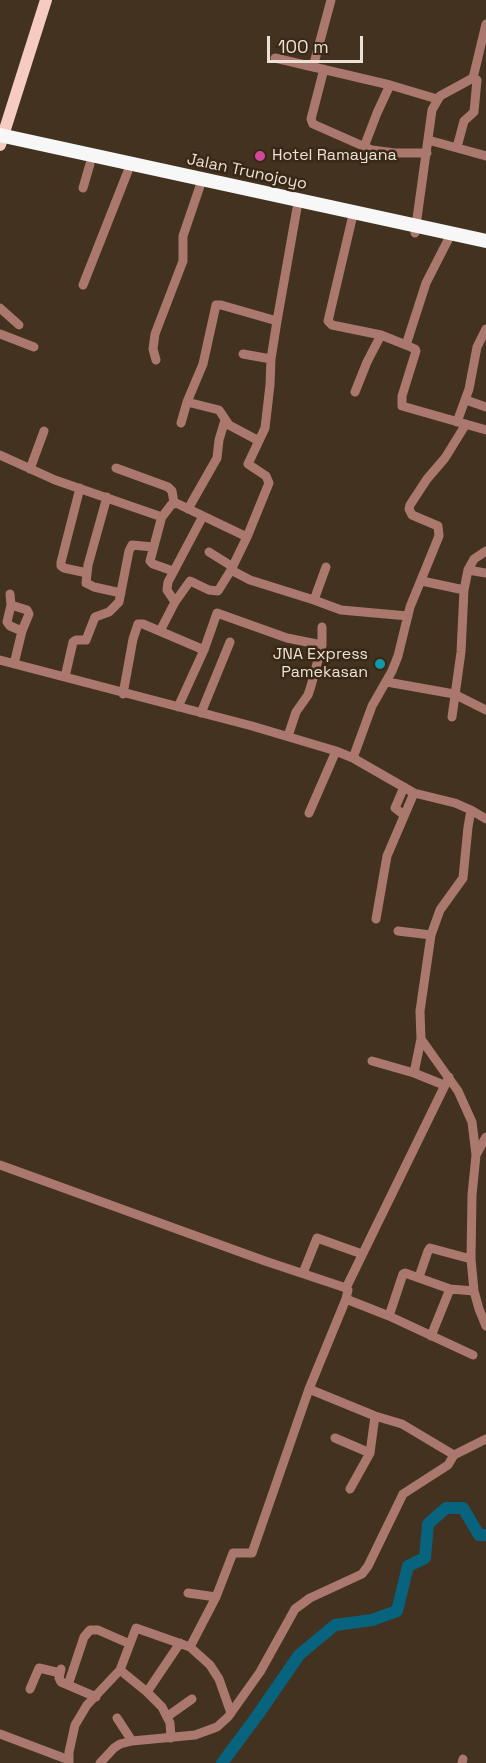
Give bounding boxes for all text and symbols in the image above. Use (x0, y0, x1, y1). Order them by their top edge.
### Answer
scale bar (270, 24, 366, 62)
text: 100 m (278, 35, 329, 58)
place label: Hotel Ramayana (272, 146, 397, 166)
marker: Hotel Ramayana (253, 149, 267, 163)
street label: Jalan Trunojoyo (185, 150, 309, 194)
place label: JNA Express Pamekasan (273, 645, 368, 683)
marker: JNA Express Pamekasan (373, 657, 387, 671)

